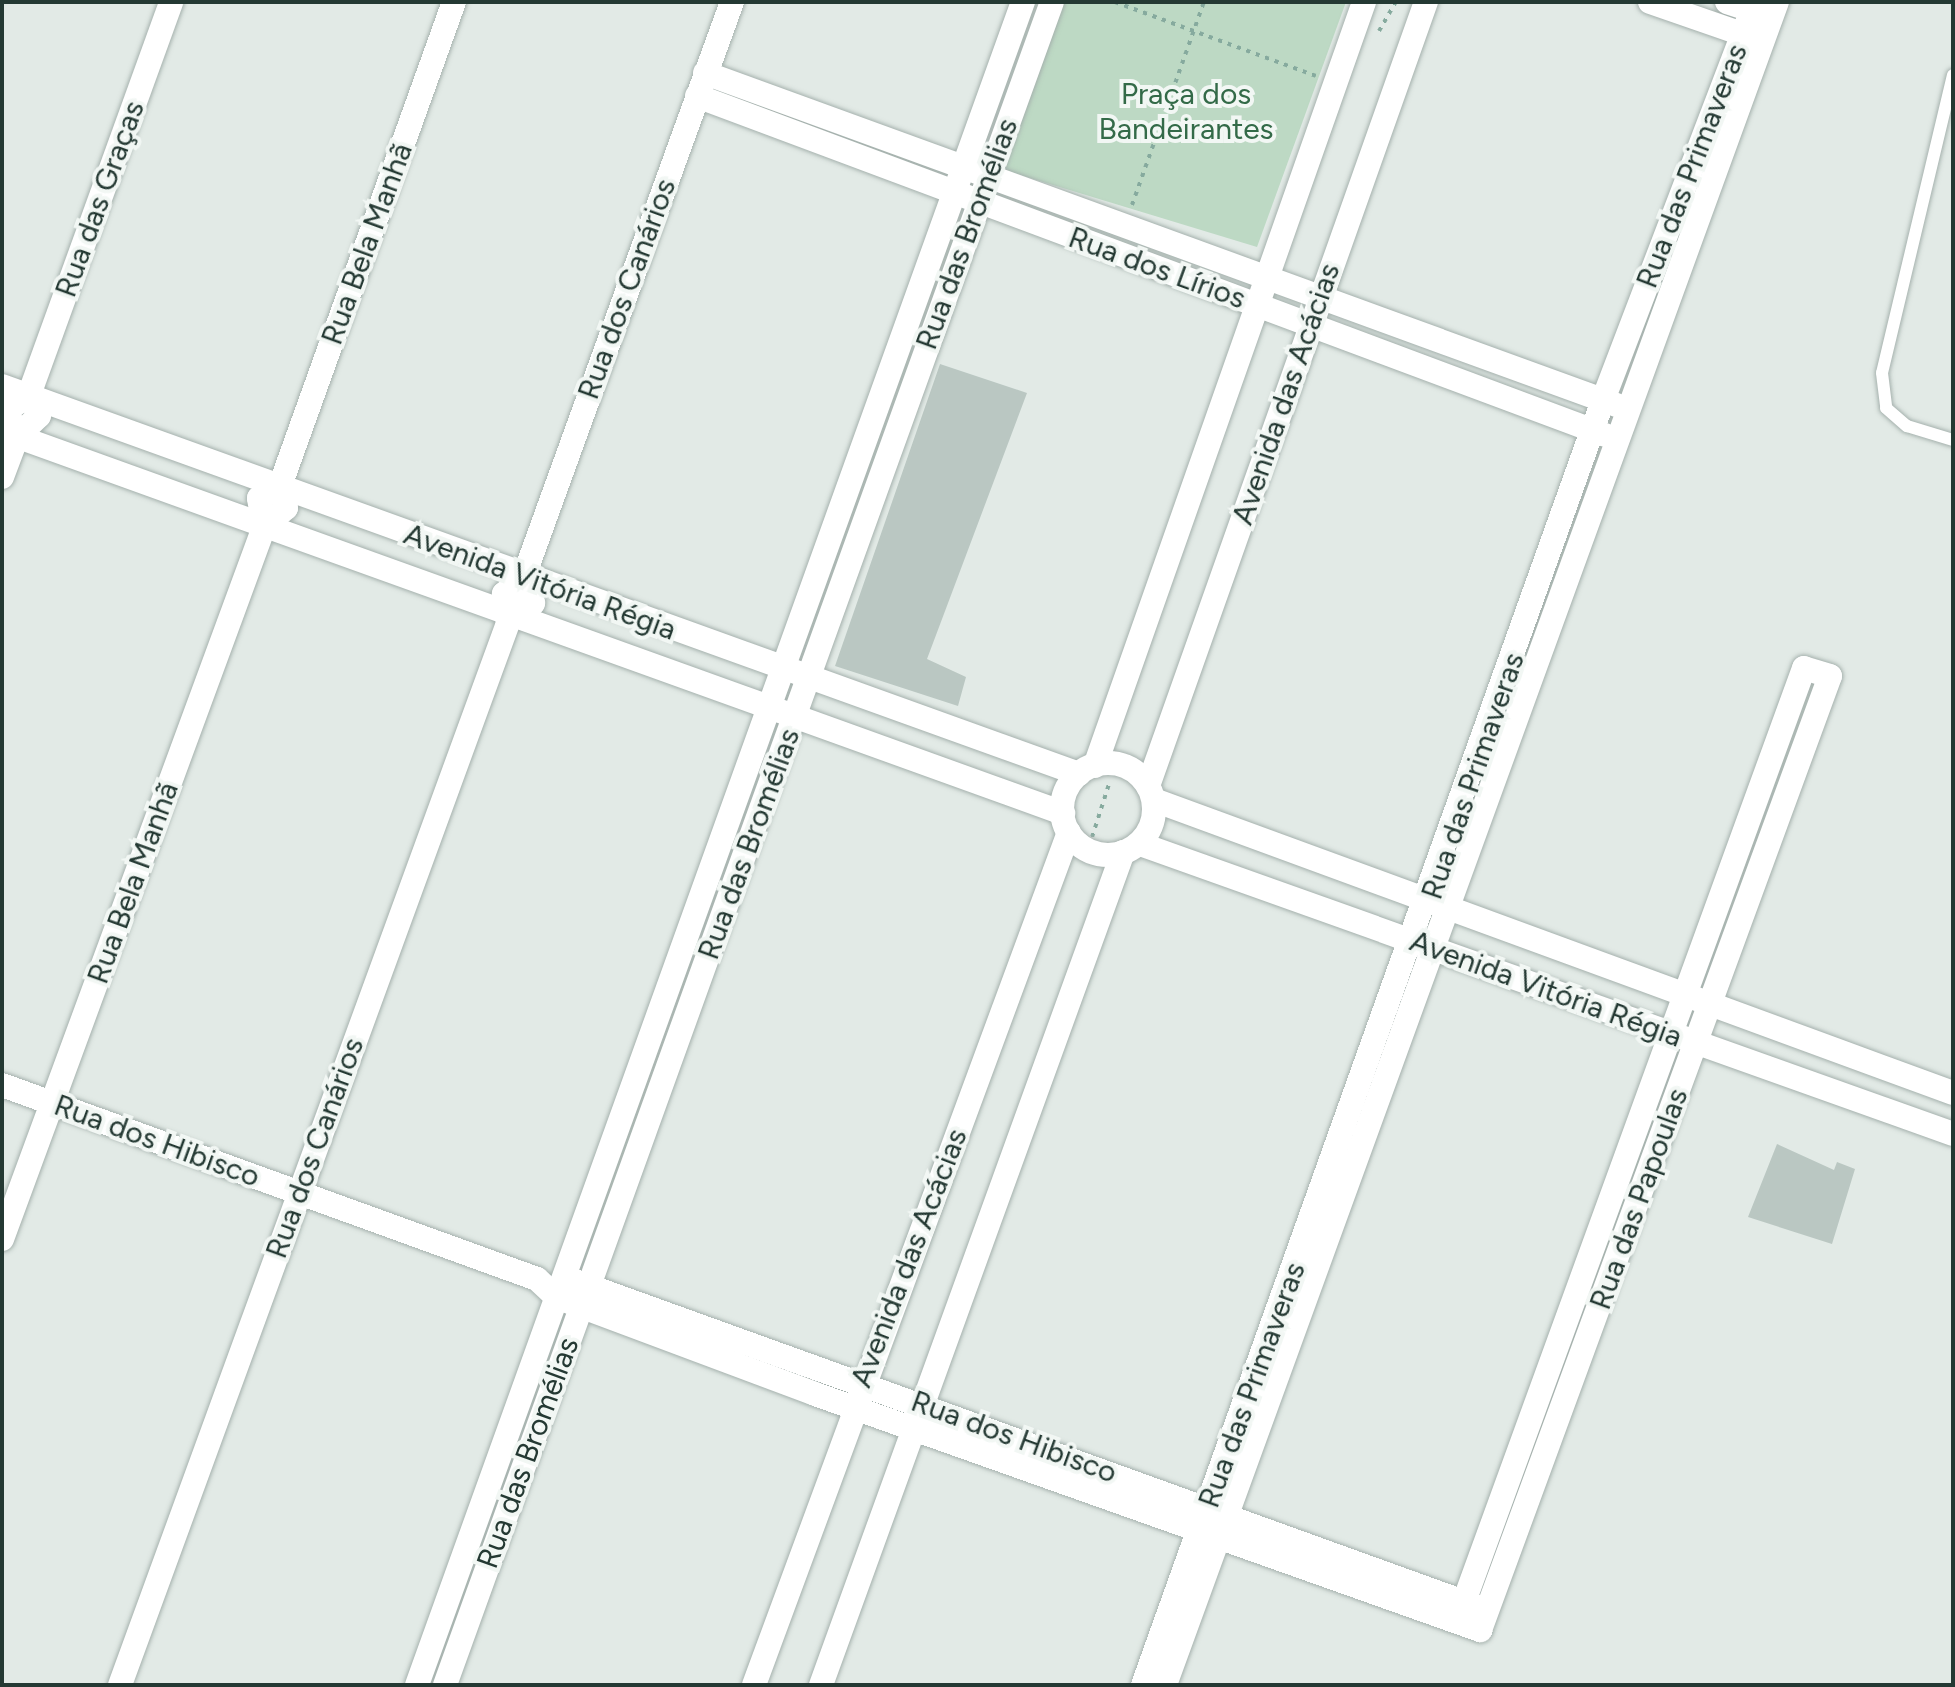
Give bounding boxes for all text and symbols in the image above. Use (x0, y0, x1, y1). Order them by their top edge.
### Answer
street label: Rua das Primaveras (1629, 39, 1755, 293)
park label: Praça dos Bandeirantes (1098, 76, 1274, 146)
street label: Rua das Graças (48, 96, 152, 302)
street label: Rua das Bromélias (909, 114, 1025, 354)
street label: Rua Bela Manhã (314, 138, 420, 350)
street label: Rua dos Canários (570, 174, 684, 404)
street label: Rua dos Lírios (1064, 219, 1250, 317)
street label: Avenida das Acácias (1224, 259, 1348, 529)
street label: Avenida Vitória Régia (399, 516, 681, 648)
street label: Rua das Primaveras (1414, 648, 1532, 904)
street label: Rua das Bromélias (691, 724, 807, 964)
street label: Rua Bela Manhã (80, 777, 186, 989)
street label: Avenida Vitória Régia (1405, 923, 1687, 1055)
street label: Rua dos Canários (258, 1033, 372, 1263)
street label: Rua das Papoulas (1582, 1084, 1696, 1314)
street label: Rua dos Hibisco (49, 1087, 265, 1195)
street label: Avenida das Acácias (843, 1124, 975, 1392)
street label: Rua das Primaveras (1191, 1257, 1313, 1513)
street label: Rua das Bromélias (470, 1333, 586, 1573)
street label: Rua dos Hibisco (906, 1383, 1122, 1491)

